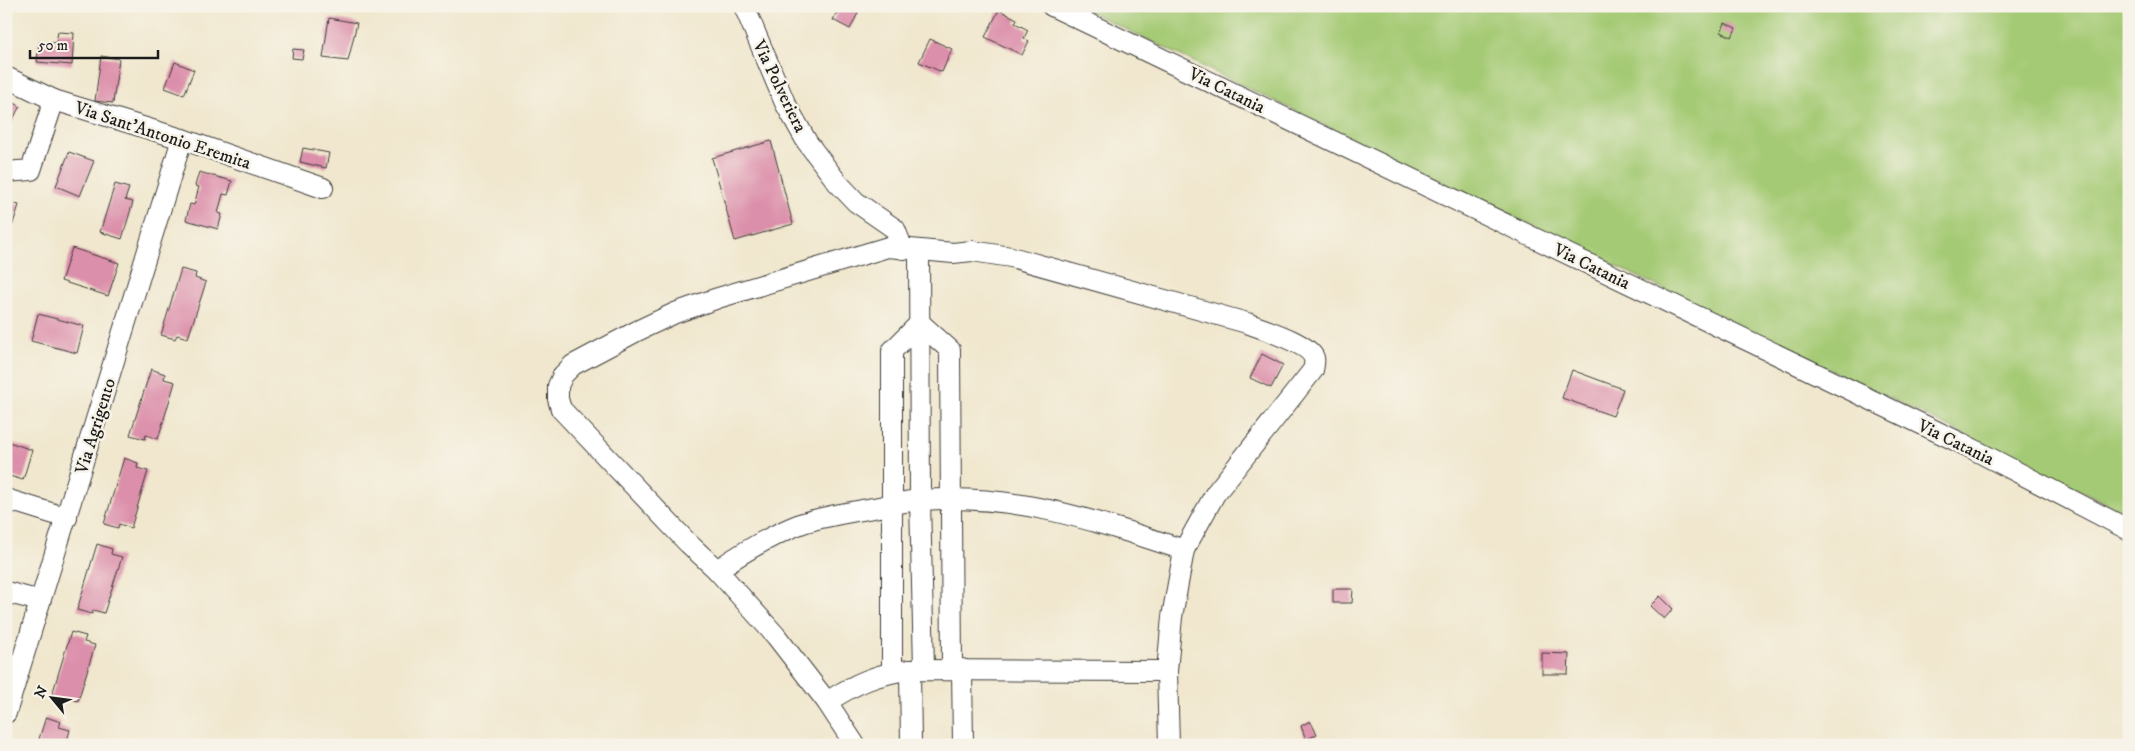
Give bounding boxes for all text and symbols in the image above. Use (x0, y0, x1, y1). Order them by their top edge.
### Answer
scale bar (30, 28, 158, 60)
text: 50 m (38, 36, 68, 55)
street label: Via Polveriera (747, 36, 811, 136)
street label: Via Catania (1184, 63, 1269, 119)
street label: Via Sant'Antonio Eremita (71, 97, 254, 175)
street label: Via Catania (1549, 239, 1634, 295)
street label: Via Agrigento (71, 376, 121, 478)
street label: Via Catania (1913, 415, 1998, 471)
north arrow (28, 674, 78, 724)
text: N (31, 682, 52, 702)

